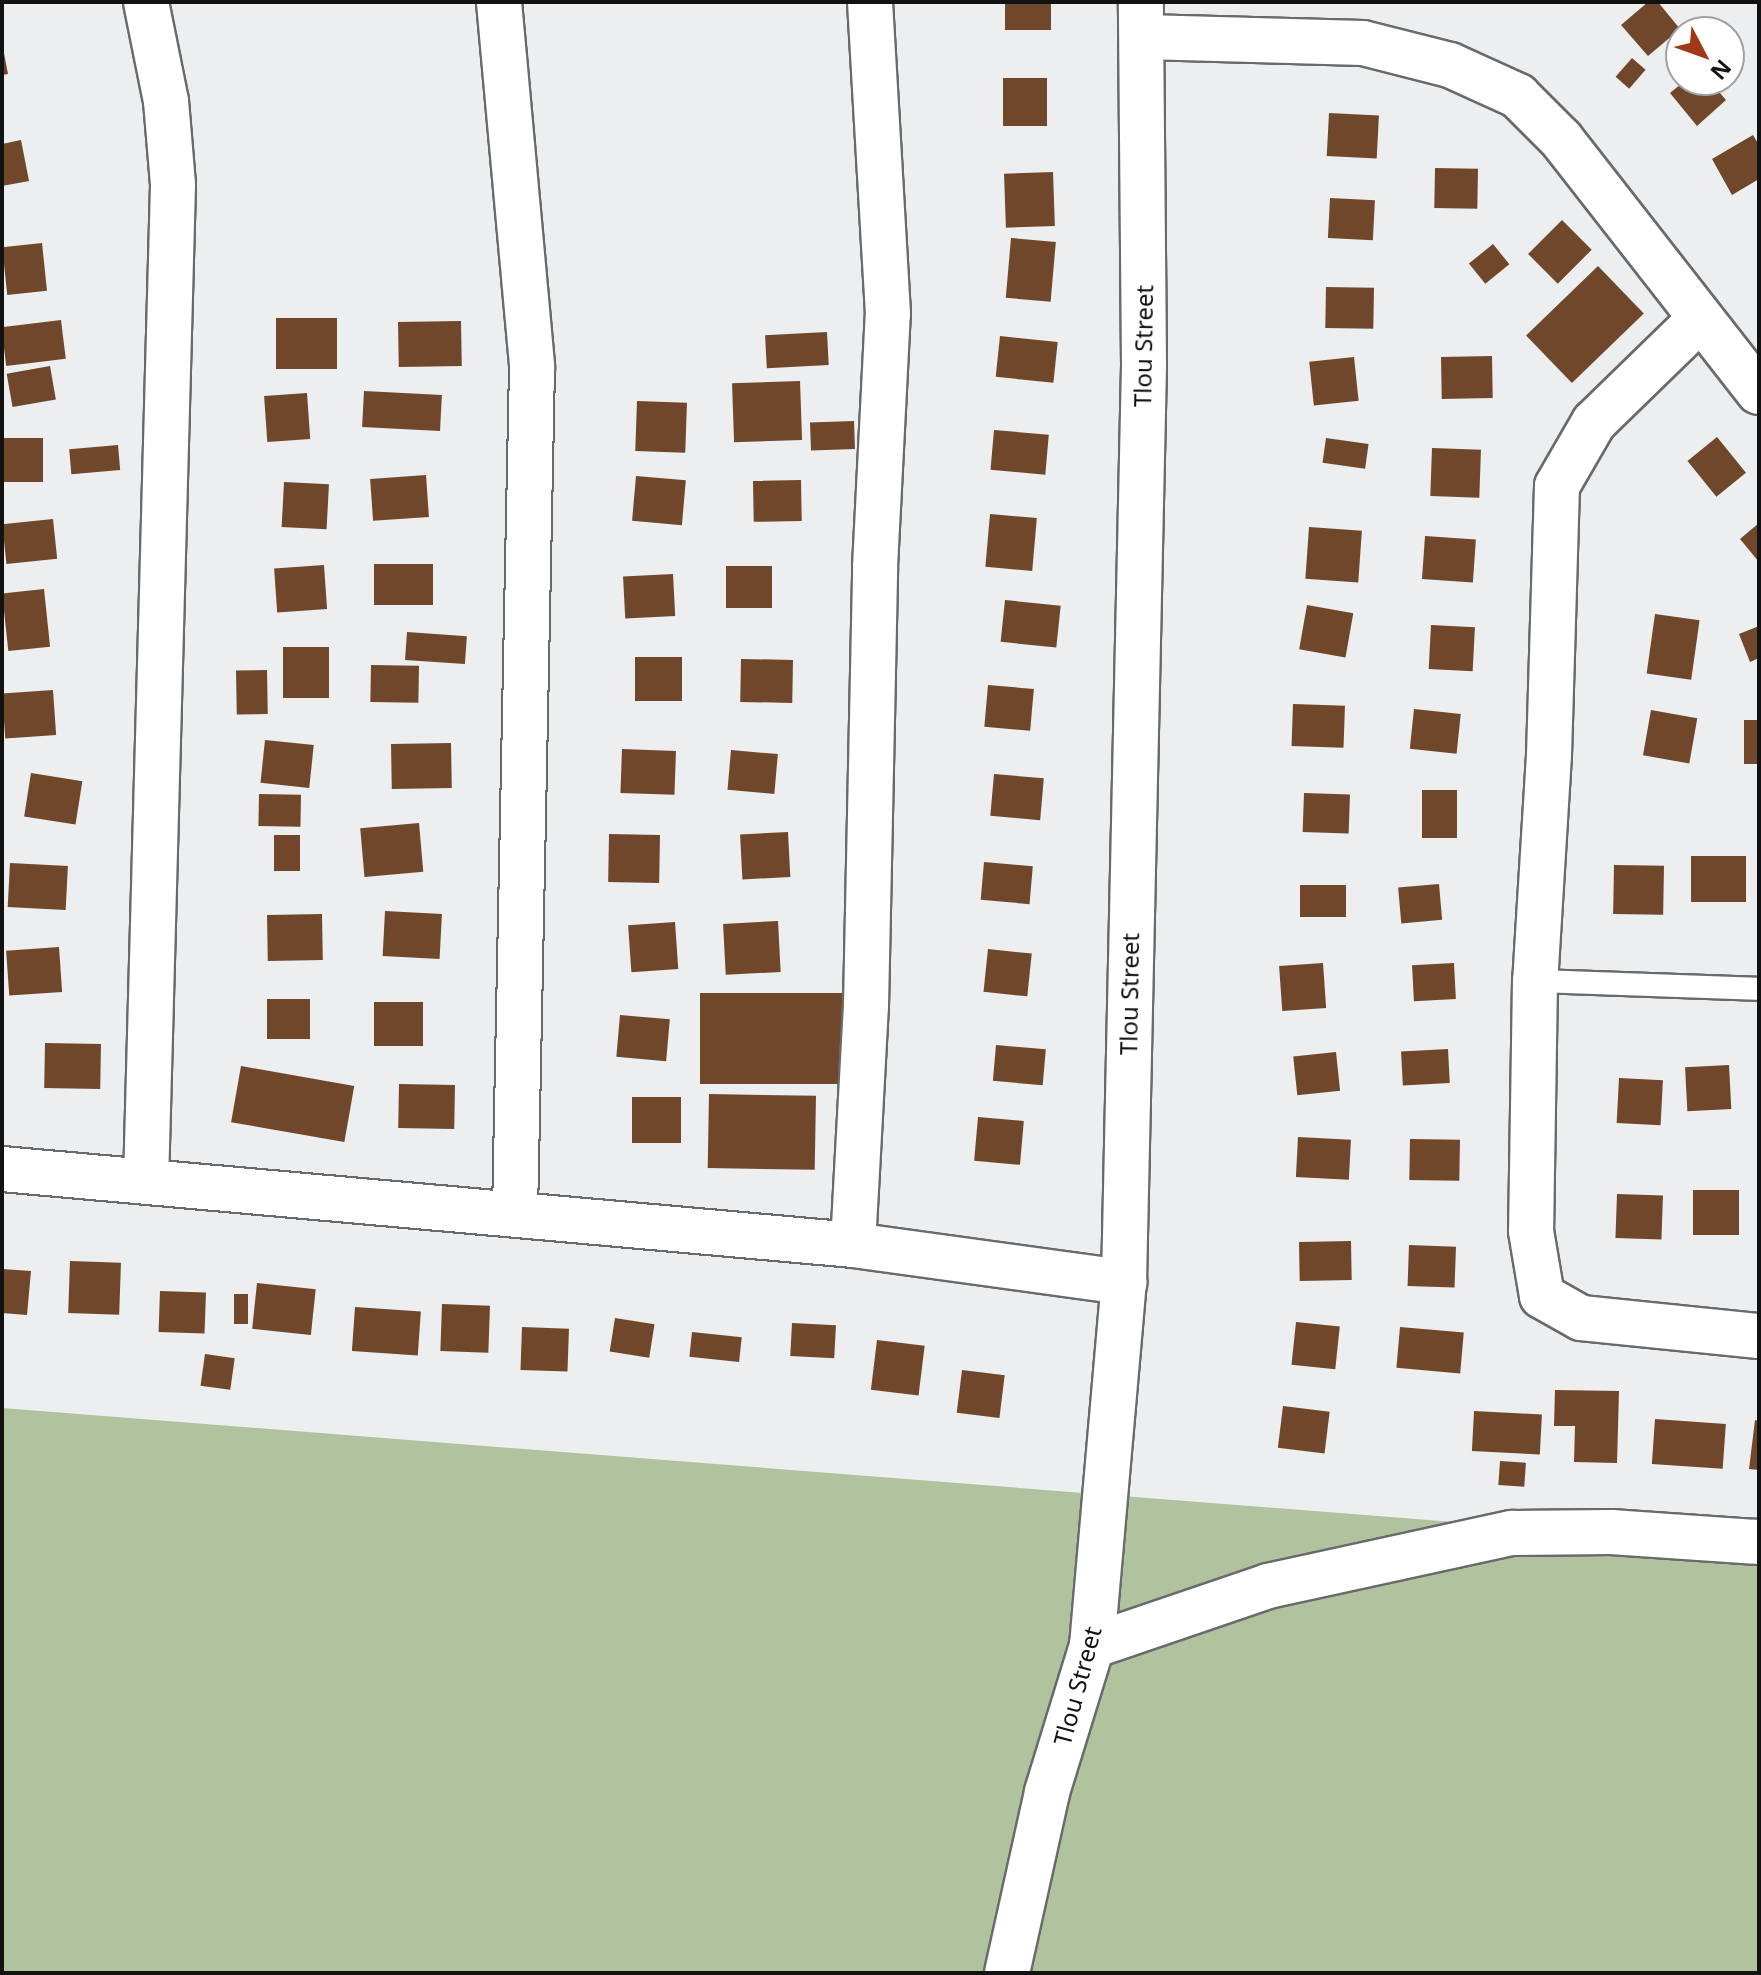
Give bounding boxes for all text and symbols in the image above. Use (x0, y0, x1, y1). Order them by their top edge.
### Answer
north arrow (1665, 16, 1745, 96)
text: N (1704, 54, 1739, 87)
street label: Tlou Street (1128, 285, 1158, 407)
street label: Tlou Street (1114, 933, 1144, 1055)
street label: Tlou Street (1047, 1623, 1107, 1749)

